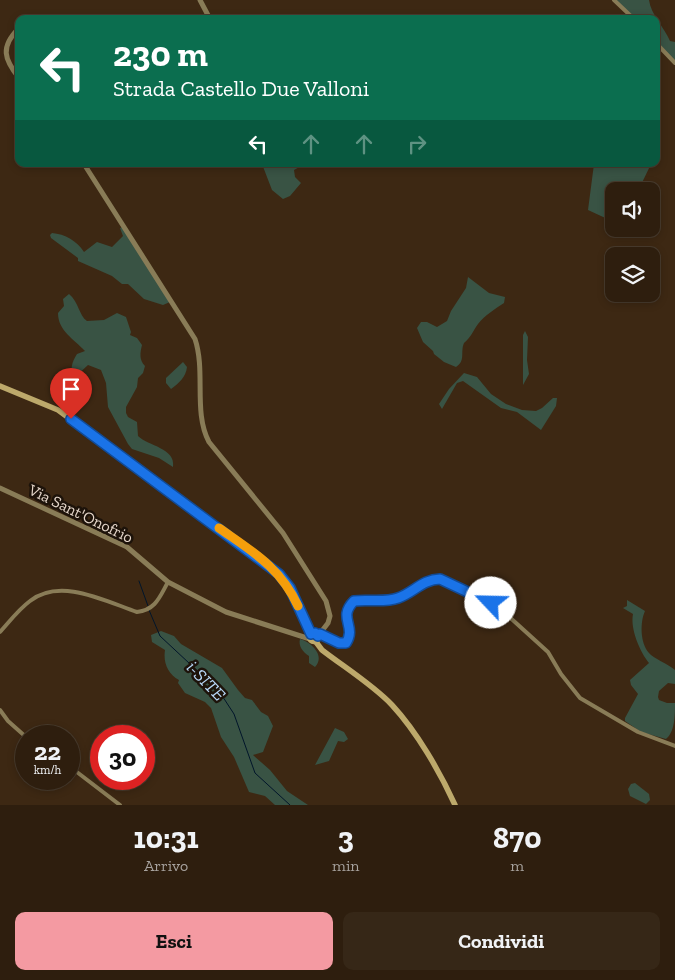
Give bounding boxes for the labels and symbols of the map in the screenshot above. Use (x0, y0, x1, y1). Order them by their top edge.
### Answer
pin (50, 368, 92, 419)
street label: Via Sant'Onofrio (25, 480, 136, 547)
position arrow (464, 576, 516, 628)
water label: i-SITE (182, 657, 230, 705)
speed limit sign: 30 (90, 725, 155, 790)

